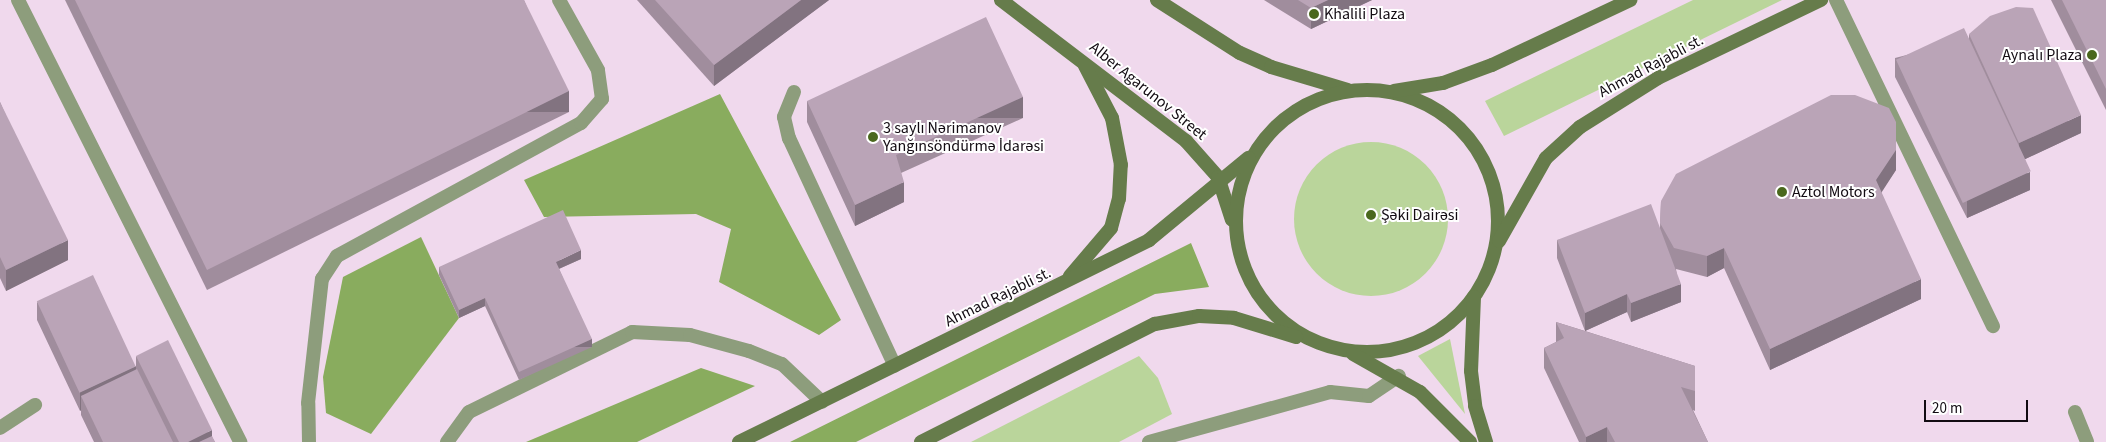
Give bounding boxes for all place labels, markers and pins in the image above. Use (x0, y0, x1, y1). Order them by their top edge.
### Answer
place label: Khalili Plaza (1324, 4, 1405, 24)
marker: Khalili Plaza (1308, 8, 1320, 20)
place label: Aynalı Plaza (2002, 45, 2082, 65)
marker: Aynalı Plaza (2086, 49, 2098, 61)
place label: 3 saylı Nərimanov Yanğınsöndürmə İdarəsi (883, 118, 1044, 156)
marker: 3 saylı Nərimanov Yanğınsöndürmə İdarəsi (867, 131, 879, 143)
place label: Aztol Motors (1792, 182, 1875, 202)
marker: Aztol Motors (1776, 186, 1788, 198)
place label: Şəki Dairəsi (1381, 205, 1458, 225)
marker: Şəki Dairəsi (1365, 209, 1377, 221)

